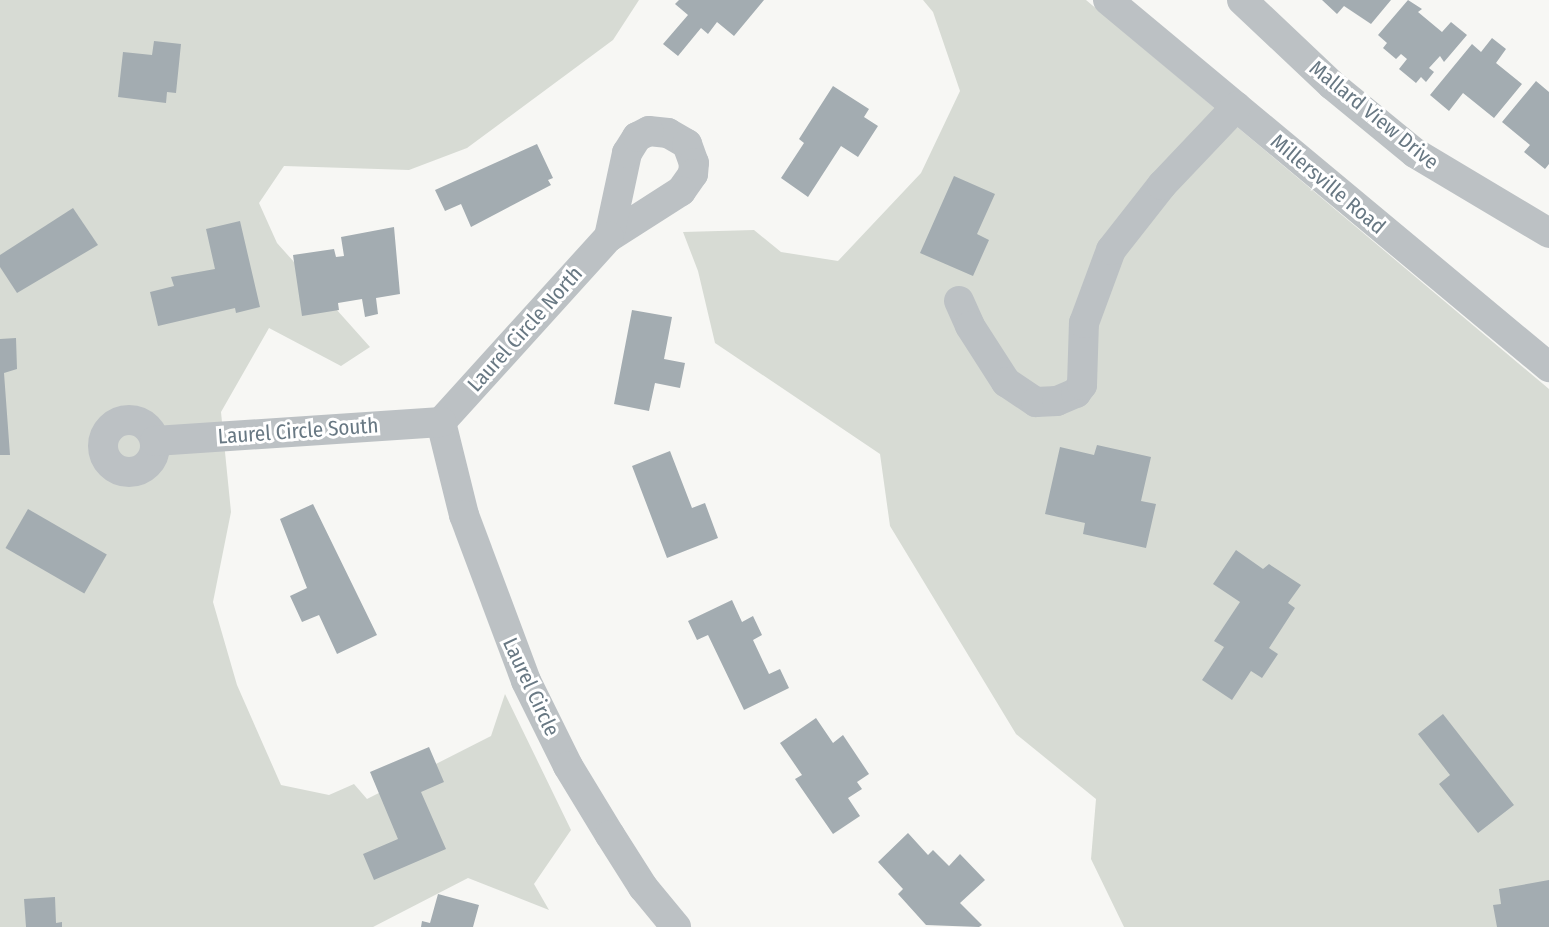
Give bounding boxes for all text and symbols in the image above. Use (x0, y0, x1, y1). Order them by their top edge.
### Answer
street label: Mallard View Drive (1304, 55, 1444, 175)
street label: Millersville Road (1266, 129, 1390, 239)
street label: Laurel Circle North (462, 261, 588, 397)
street label: Laurel Circle South (217, 413, 379, 449)
street label: Laurel Circle (497, 634, 565, 740)

